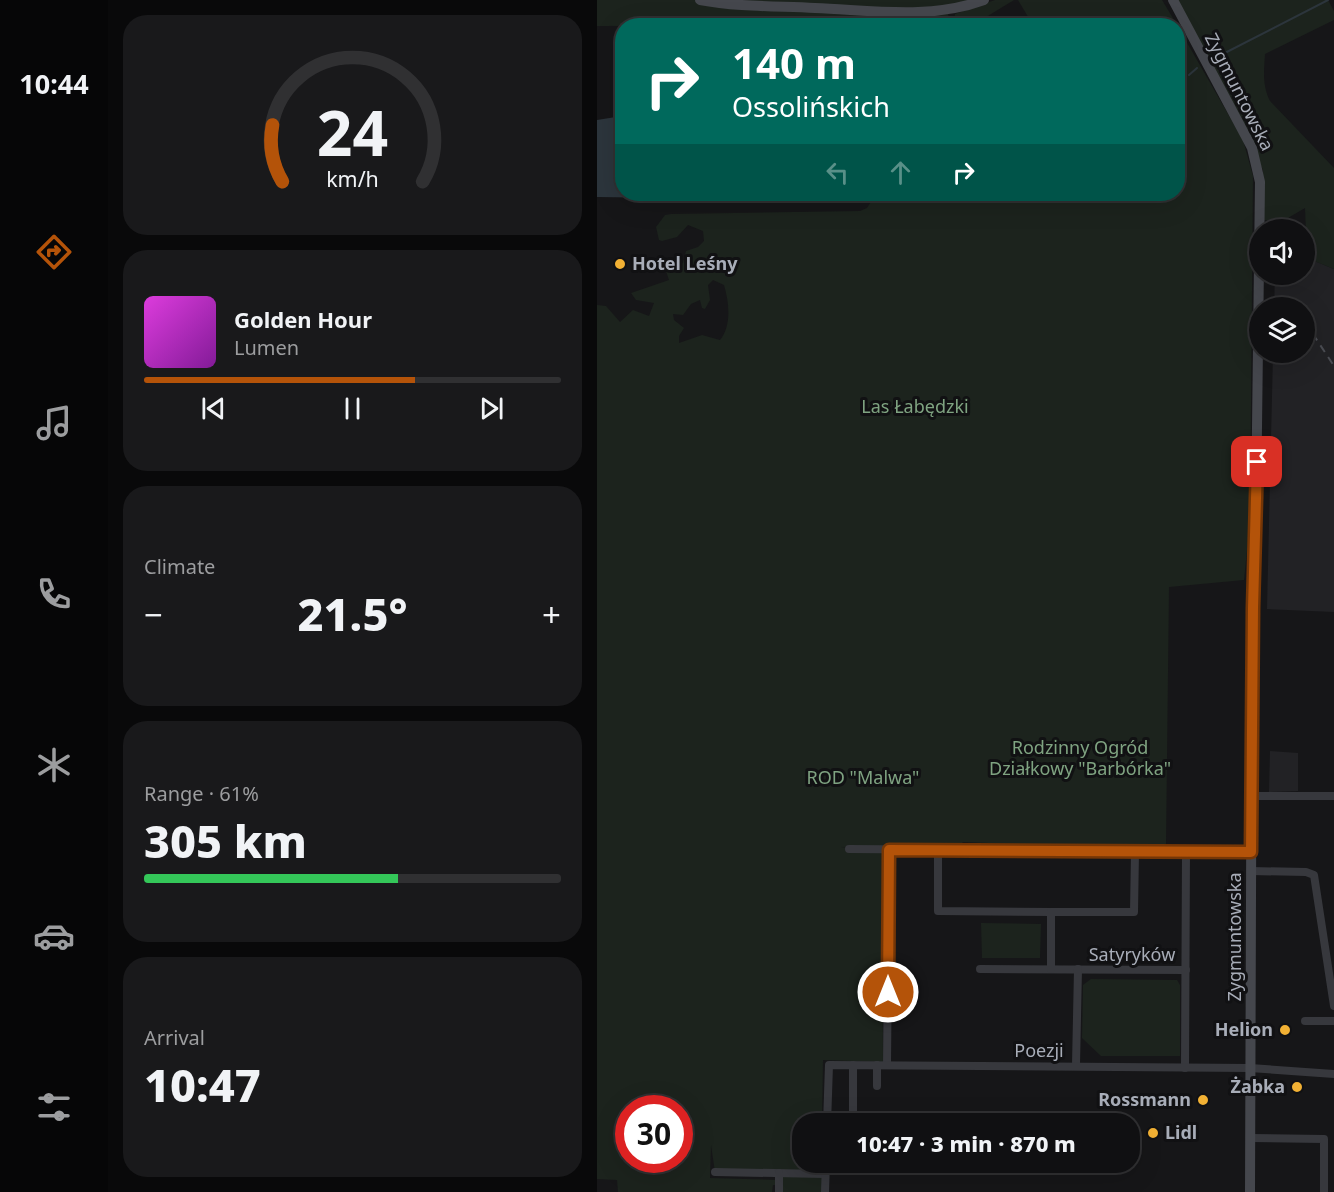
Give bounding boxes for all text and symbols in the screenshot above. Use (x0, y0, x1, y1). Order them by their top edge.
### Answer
street label: Zygmuntowska (1200, 29, 1280, 155)
text: 140 m (732, 34, 856, 91)
icon: right (633, 42, 711, 120)
text: 10:44 (19, 65, 89, 102)
text: Ossolińskich (732, 88, 890, 125)
text: 24 (317, 89, 388, 174)
icon: left (821, 156, 854, 189)
icon: ahead (884, 156, 917, 189)
icon: right (947, 156, 980, 189)
text: km/h (326, 165, 379, 194)
map controls (1249, 219, 1315, 363)
button: sound (1249, 219, 1315, 285)
icon: directions (33, 231, 75, 273)
place label: Hotel Leśny (632, 251, 738, 275)
marker: Hotel Leśny (613, 257, 627, 271)
button: layers (1249, 297, 1315, 363)
text: Golden Hour (234, 304, 372, 334)
text: Lumen (234, 334, 299, 361)
icon: previous (197, 392, 230, 425)
icon: pause (336, 392, 369, 425)
icon: next (475, 392, 508, 425)
park label: Las Łabędzki (861, 394, 969, 418)
icon: music (33, 402, 75, 444)
pin (1231, 436, 1282, 487)
icon: arrive (1240, 445, 1273, 478)
text: Climate (144, 553, 215, 580)
icon: phone (33, 573, 75, 615)
text: 21.5° (298, 583, 407, 644)
text: − (144, 592, 163, 637)
text: + (542, 592, 561, 637)
park label: Rodzinny Ogród Działkowy "Barbórka" (989, 735, 1171, 780)
icon: climate (33, 744, 75, 786)
park label: ROD "Malwa" (807, 765, 919, 789)
text: Range · 61% (144, 780, 259, 807)
text: 305 km (144, 810, 307, 871)
street label: Zygmuntowska (1222, 872, 1246, 1002)
icon: car (33, 915, 75, 957)
street label: Satyryków (1089, 942, 1175, 966)
position arrow (856, 960, 920, 1024)
place label: Helion (1215, 1017, 1273, 1041)
marker: Helion (1278, 1023, 1292, 1037)
text: Arrival (144, 1024, 205, 1051)
street label: Poezji (1014, 1038, 1064, 1062)
text: 10:47 (144, 1054, 261, 1115)
place label: Żabka (1230, 1074, 1285, 1098)
marker: Żabka (1290, 1080, 1304, 1094)
icon: filters (33, 1086, 75, 1128)
place label: Rossmann (1098, 1087, 1191, 1111)
marker: Rossmann (1196, 1093, 1210, 1107)
speed limit sign: 30 (615, 1095, 693, 1173)
place label: Lidl (1165, 1120, 1197, 1144)
marker: Lidl (1146, 1126, 1160, 1140)
text: 10:47 · 3 min · 870 m (856, 1128, 1076, 1158)

